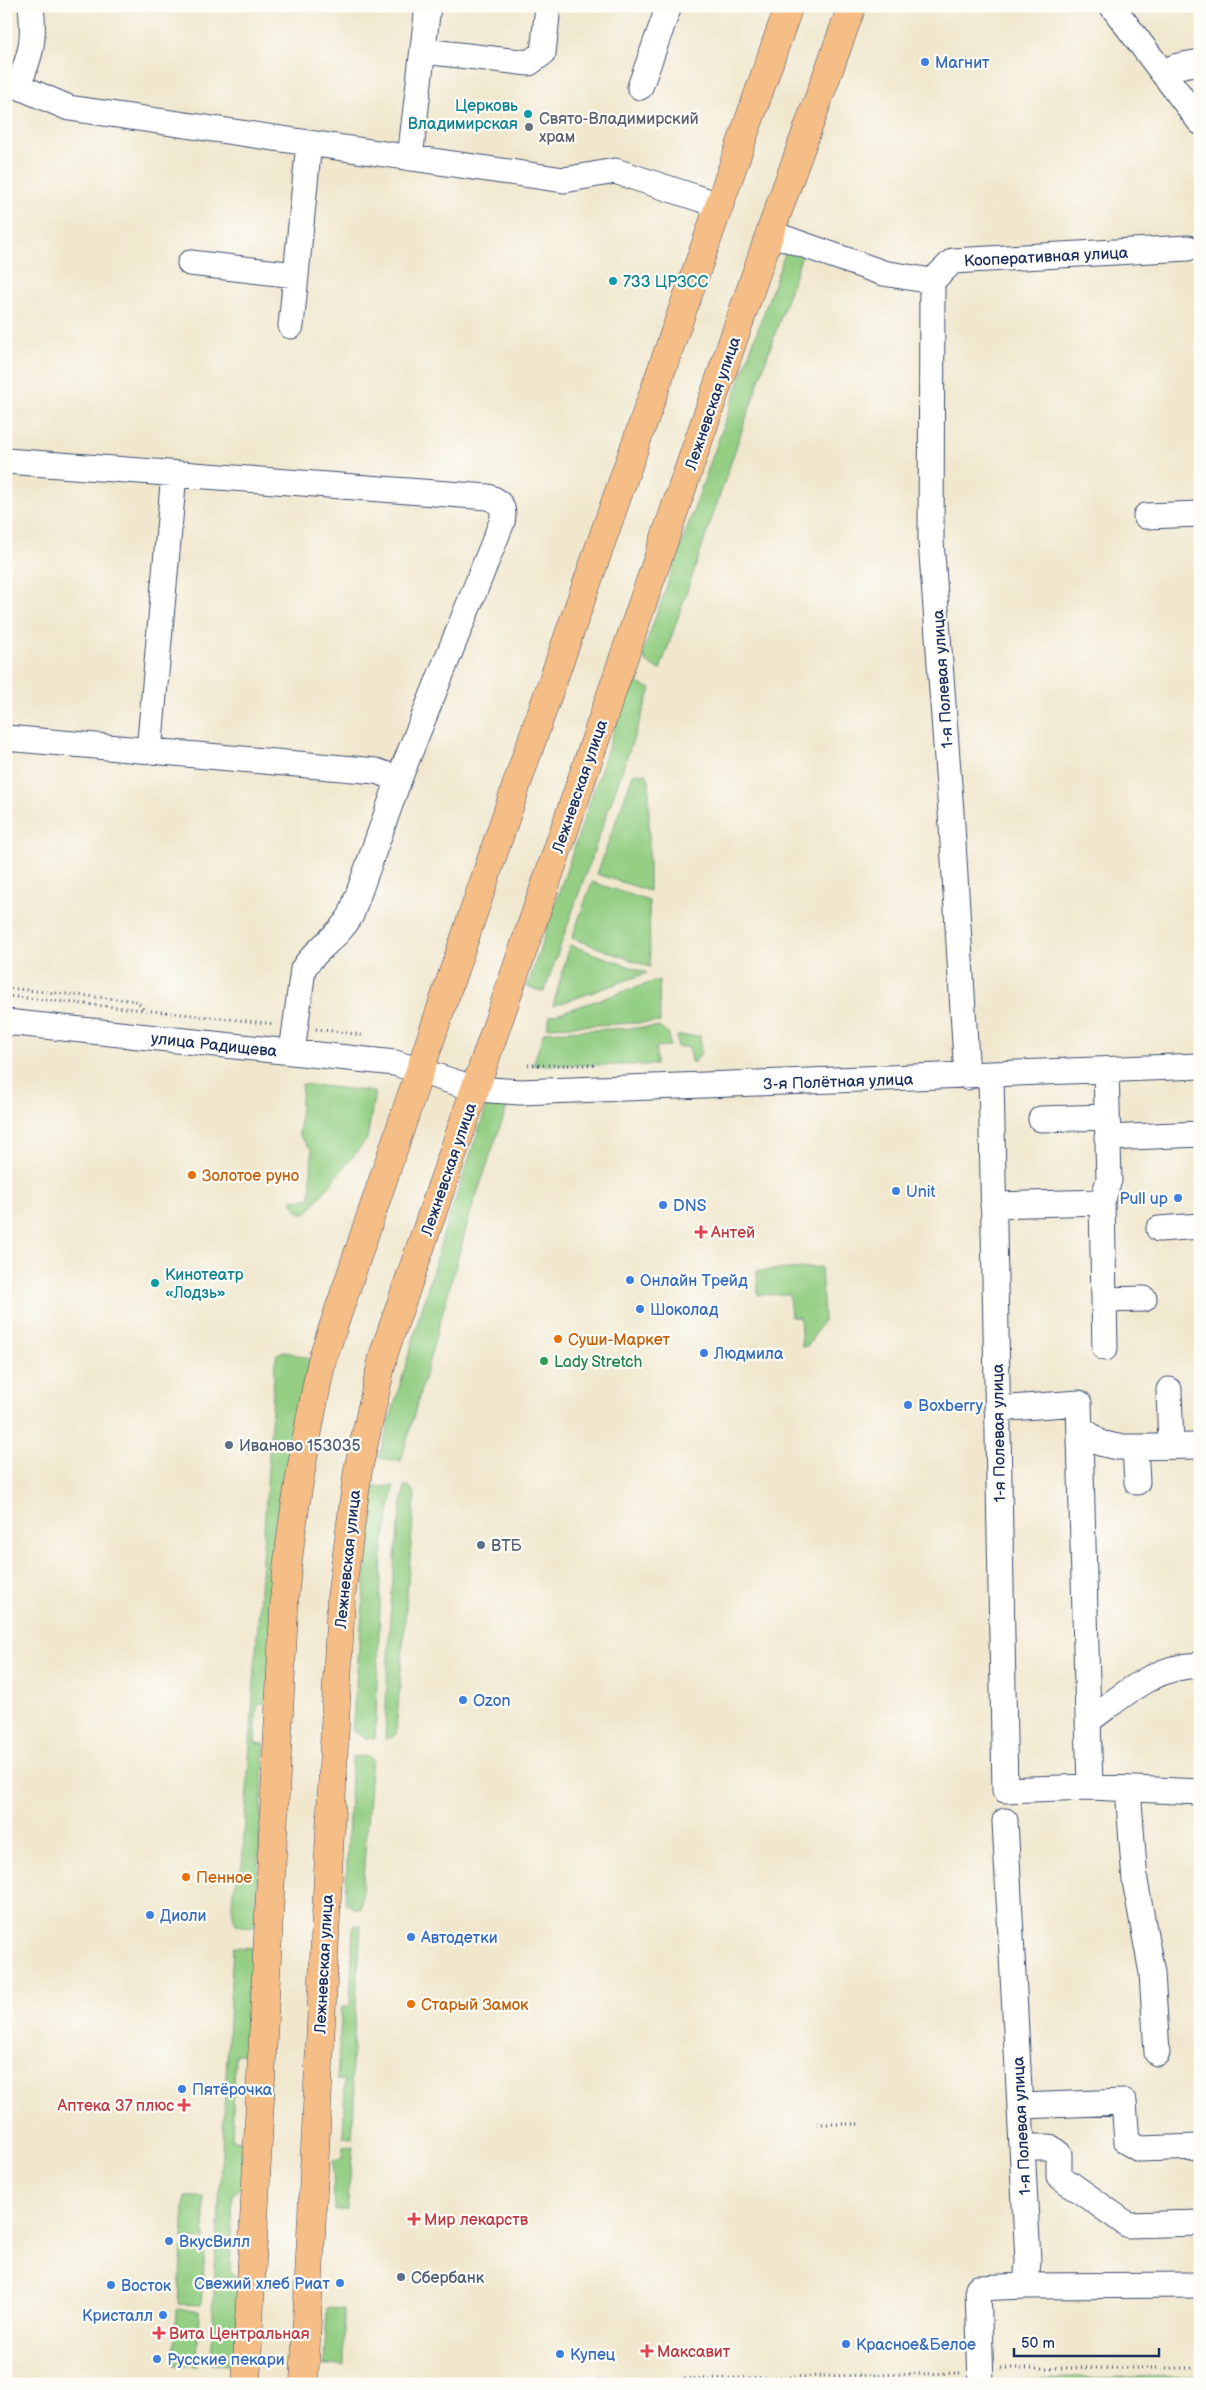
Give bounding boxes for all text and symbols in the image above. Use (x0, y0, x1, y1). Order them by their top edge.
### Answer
place label: Магнит (935, 54, 990, 73)
marker: Магнит (919, 56, 931, 68)
place label: Церковь Владимирская (408, 97, 518, 134)
marker: Церковь Владимирская (522, 108, 534, 120)
place label: Свято-Владимирский храм (539, 110, 699, 147)
marker: Свято-Владимирский храм (523, 121, 535, 133)
street label: Кооперативная улица (963, 244, 1129, 271)
place label: 733 ЦРЗСС (623, 273, 708, 292)
marker: 733 ЦРЗСС (607, 275, 619, 287)
street label: Лежневская улица (681, 334, 745, 474)
street label: 1-я Полевая улица (929, 609, 958, 749)
street label: Лежневская улица (548, 717, 612, 857)
street label: улица Радищева (150, 1029, 278, 1062)
street label: 3-я Полётная улица (763, 1070, 914, 1095)
street label: Лежневская улица (417, 1100, 481, 1240)
place label: Золотое руно (202, 1167, 299, 1186)
marker: Золотое руно (186, 1169, 198, 1181)
place label: Unit (906, 1183, 935, 1202)
marker: Unit (890, 1185, 902, 1197)
place label: Pull up (1119, 1190, 1168, 1209)
marker: Pull up (1172, 1192, 1184, 1204)
place label: DNS (673, 1197, 706, 1216)
marker: DNS (657, 1199, 669, 1211)
place label: Антей (710, 1224, 755, 1243)
marker: Антей (695, 1226, 707, 1238)
place label: Кинотеатр «Лодзь» (165, 1266, 244, 1303)
place label: Онлайн Трейд (640, 1272, 748, 1291)
marker: Онлайн Трейд (624, 1274, 636, 1286)
marker: Кинотеатр «Лодзь» (149, 1277, 161, 1289)
place label: Шоколад (650, 1301, 719, 1320)
marker: Шоколад (634, 1303, 646, 1315)
place label: Суши-Маркет (568, 1331, 671, 1350)
marker: Суши-Маркет (552, 1333, 564, 1345)
place label: Людмила (713, 1345, 784, 1364)
marker: Людмила (698, 1347, 710, 1359)
place label: Lady Stretch (554, 1353, 643, 1372)
marker: Lady Stretch (538, 1355, 550, 1367)
street label: 1-я Полевая улица (989, 1363, 1010, 1502)
place label: Boxberry (918, 1397, 984, 1416)
marker: Boxberry (902, 1399, 914, 1411)
place label: Иваново 153035 (239, 1437, 361, 1456)
marker: Иваново 153035 (223, 1439, 235, 1451)
street label: Лежневская улица (332, 1488, 365, 1631)
place label: ВТБ (491, 1537, 522, 1556)
marker: ВТБ (475, 1539, 487, 1551)
place label: Ozon (473, 1692, 511, 1711)
marker: Ozon (457, 1694, 469, 1706)
place label: Пенное (196, 1869, 252, 1888)
marker: Пенное (180, 1871, 192, 1883)
street label: Лежневская улица (311, 1893, 338, 2035)
place label: Диоли (160, 1907, 206, 1926)
marker: Диоли (144, 1909, 156, 1921)
place label: Автодетки (420, 1929, 498, 1948)
marker: Автодетки (405, 1931, 417, 1943)
place label: Старый Замок (421, 1996, 529, 2015)
marker: Старый Замок (405, 1998, 417, 2010)
street label: 1-я Полевая улица (1009, 2056, 1036, 2196)
place label: Пятёрочка (192, 2081, 273, 2100)
marker: Пятёрочка (176, 2083, 188, 2095)
place label: Аптека 37 плюс (56, 2097, 174, 2116)
marker: Аптека 37 плюс (178, 2099, 190, 2111)
place label: Мир лекарств (424, 2211, 529, 2230)
marker: Мир лекарств (408, 2213, 420, 2225)
place label: ВкусВилл (179, 2233, 250, 2252)
marker: ВкусВилл (163, 2235, 175, 2247)
place label: Сбербанк (411, 2269, 485, 2288)
marker: Сбербанк (395, 2271, 407, 2283)
place label: Свежий хлеб Риат (194, 2275, 331, 2294)
place label: Восток (121, 2277, 172, 2296)
marker: Свежий хлеб Риат (334, 2277, 346, 2289)
marker: Восток (105, 2279, 117, 2291)
place label: Кристалл (82, 2307, 153, 2326)
marker: Кристалл (157, 2309, 169, 2321)
place label: Вита Центральная (169, 2325, 310, 2344)
scale bar (1014, 2325, 1158, 2357)
marker: Вита Центральная (153, 2327, 165, 2339)
text: 50 m (1021, 2334, 1055, 2353)
place label: Красное&Белое (856, 2336, 976, 2355)
marker: Красное&Белое (840, 2338, 852, 2350)
place label: Максавит (657, 2343, 731, 2362)
marker: Максавит (641, 2345, 653, 2357)
place label: Купец (570, 2346, 616, 2365)
marker: Купец (554, 2348, 566, 2360)
place label: Русские пекари (167, 2351, 285, 2370)
marker: Русские пекари (151, 2353, 163, 2365)

